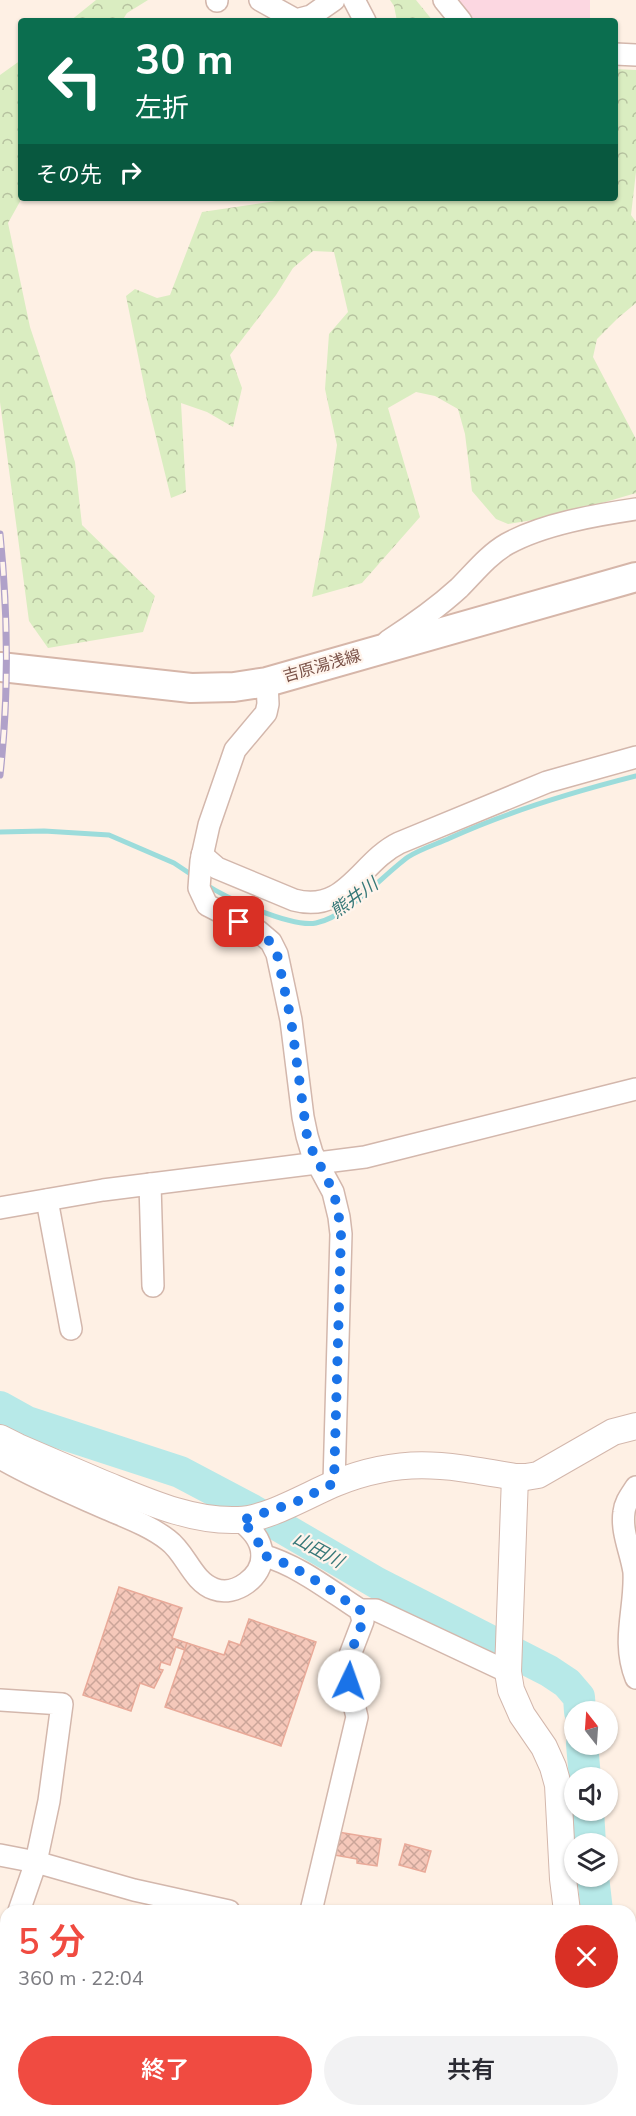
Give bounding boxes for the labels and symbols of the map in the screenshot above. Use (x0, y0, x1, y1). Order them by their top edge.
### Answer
street label: 吉原湯浅線 (281, 644, 363, 688)
water label: 熊井川 (325, 871, 385, 924)
pin (213, 896, 264, 947)
water label: 山田川 (289, 1526, 349, 1575)
position arrow (317, 1649, 381, 1713)
north arrow (564, 1701, 618, 1755)

